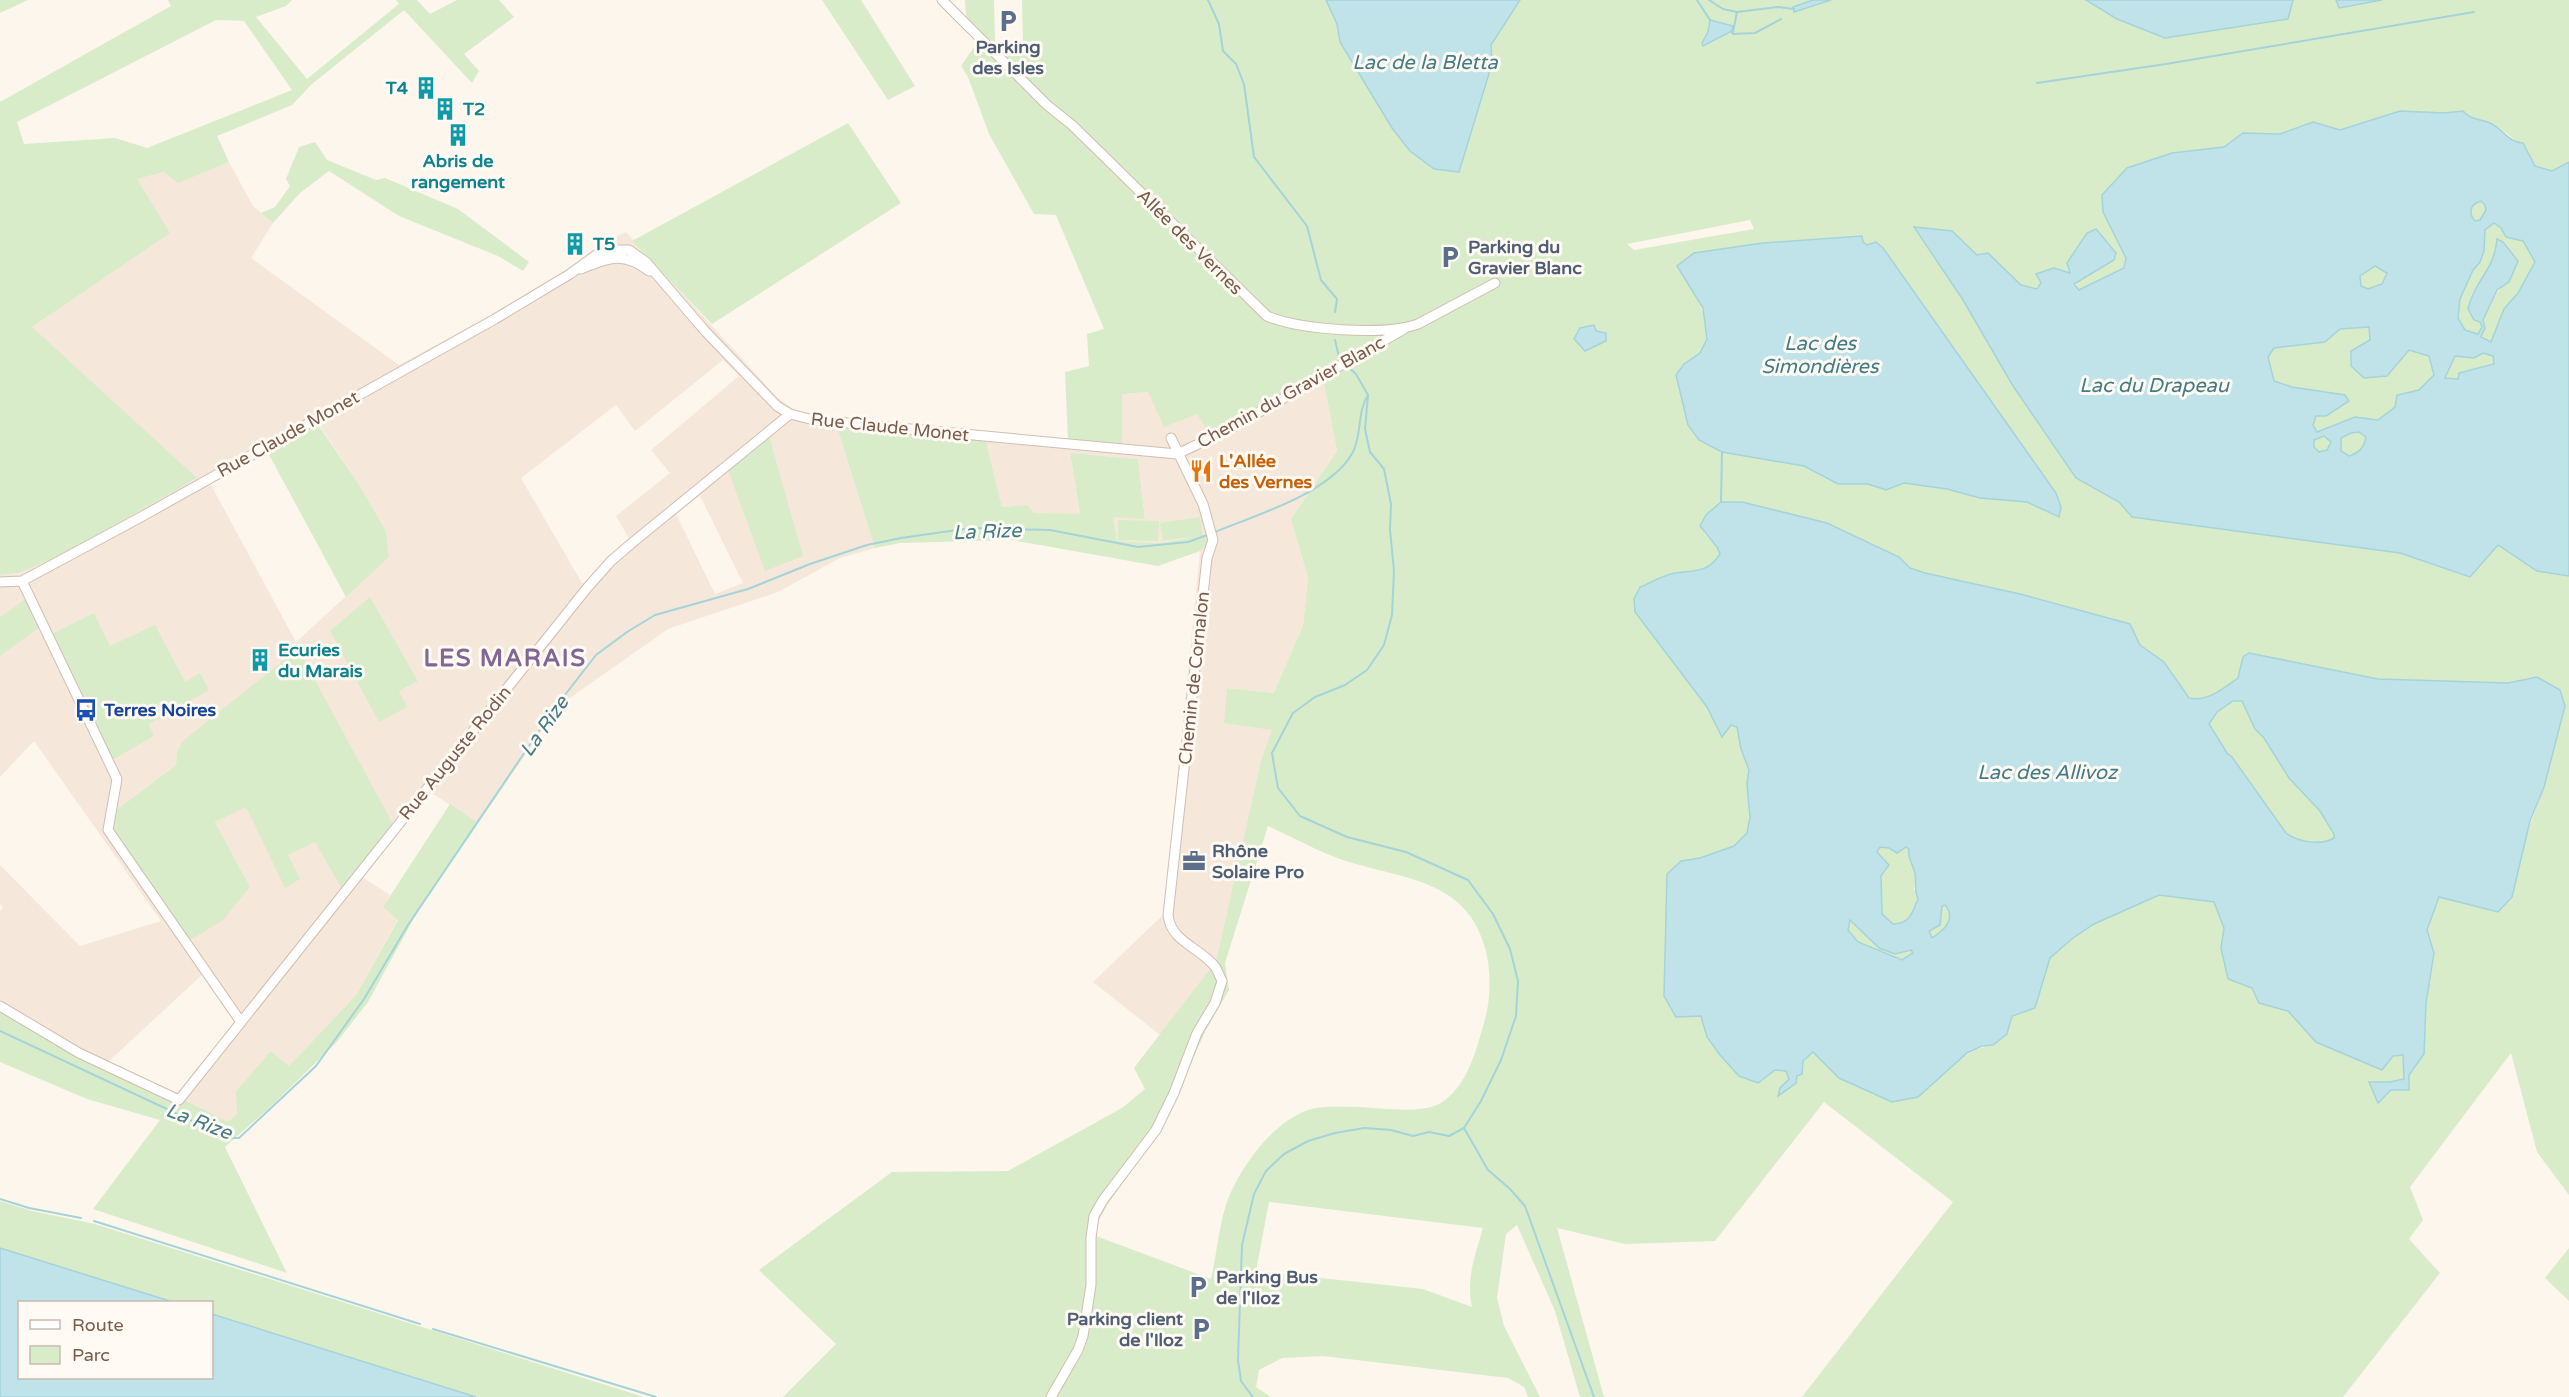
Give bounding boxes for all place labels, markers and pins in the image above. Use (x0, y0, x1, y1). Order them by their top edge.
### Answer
parking icon: Parking des Isles (995, 8, 1021, 34)
place label: Parking des Isles (972, 36, 1044, 79)
building icon: T4 (413, 75, 439, 101)
place label: T4 (385, 77, 409, 99)
building icon: T2 (432, 96, 458, 122)
place label: T2 (462, 98, 485, 120)
building icon: Abris de rangement (445, 122, 471, 148)
place label: Abris de rangement (411, 150, 505, 193)
building icon: T5 (562, 231, 588, 257)
place label: T5 (592, 233, 615, 255)
place label: Parking du Gravier Blanc (1468, 236, 1582, 279)
parking icon: Parking du Gravier Blanc (1437, 244, 1463, 270)
place label: L'Allée des Vernes (1219, 450, 1313, 493)
restaurant icon: L'Allée des Vernes (1188, 458, 1214, 484)
place label: Ecuries du Marais (278, 639, 363, 682)
building icon: Ecuries du Marais (247, 647, 273, 673)
bus stop icon: Terres Noires (73, 697, 99, 723)
place label: Terres Noires (103, 699, 216, 721)
place label: Rhône Solaire Pro (1212, 840, 1304, 883)
office icon: Rhône Solaire Pro (1181, 848, 1207, 874)
place label: Parking Bus de l'Iloz (1216, 1266, 1318, 1309)
parking icon: Parking Bus de l'Iloz (1185, 1274, 1211, 1300)
place label: Parking client de l'Iloz (1067, 1308, 1183, 1351)
parking icon: Parking client de l'Iloz (1188, 1316, 1214, 1342)

